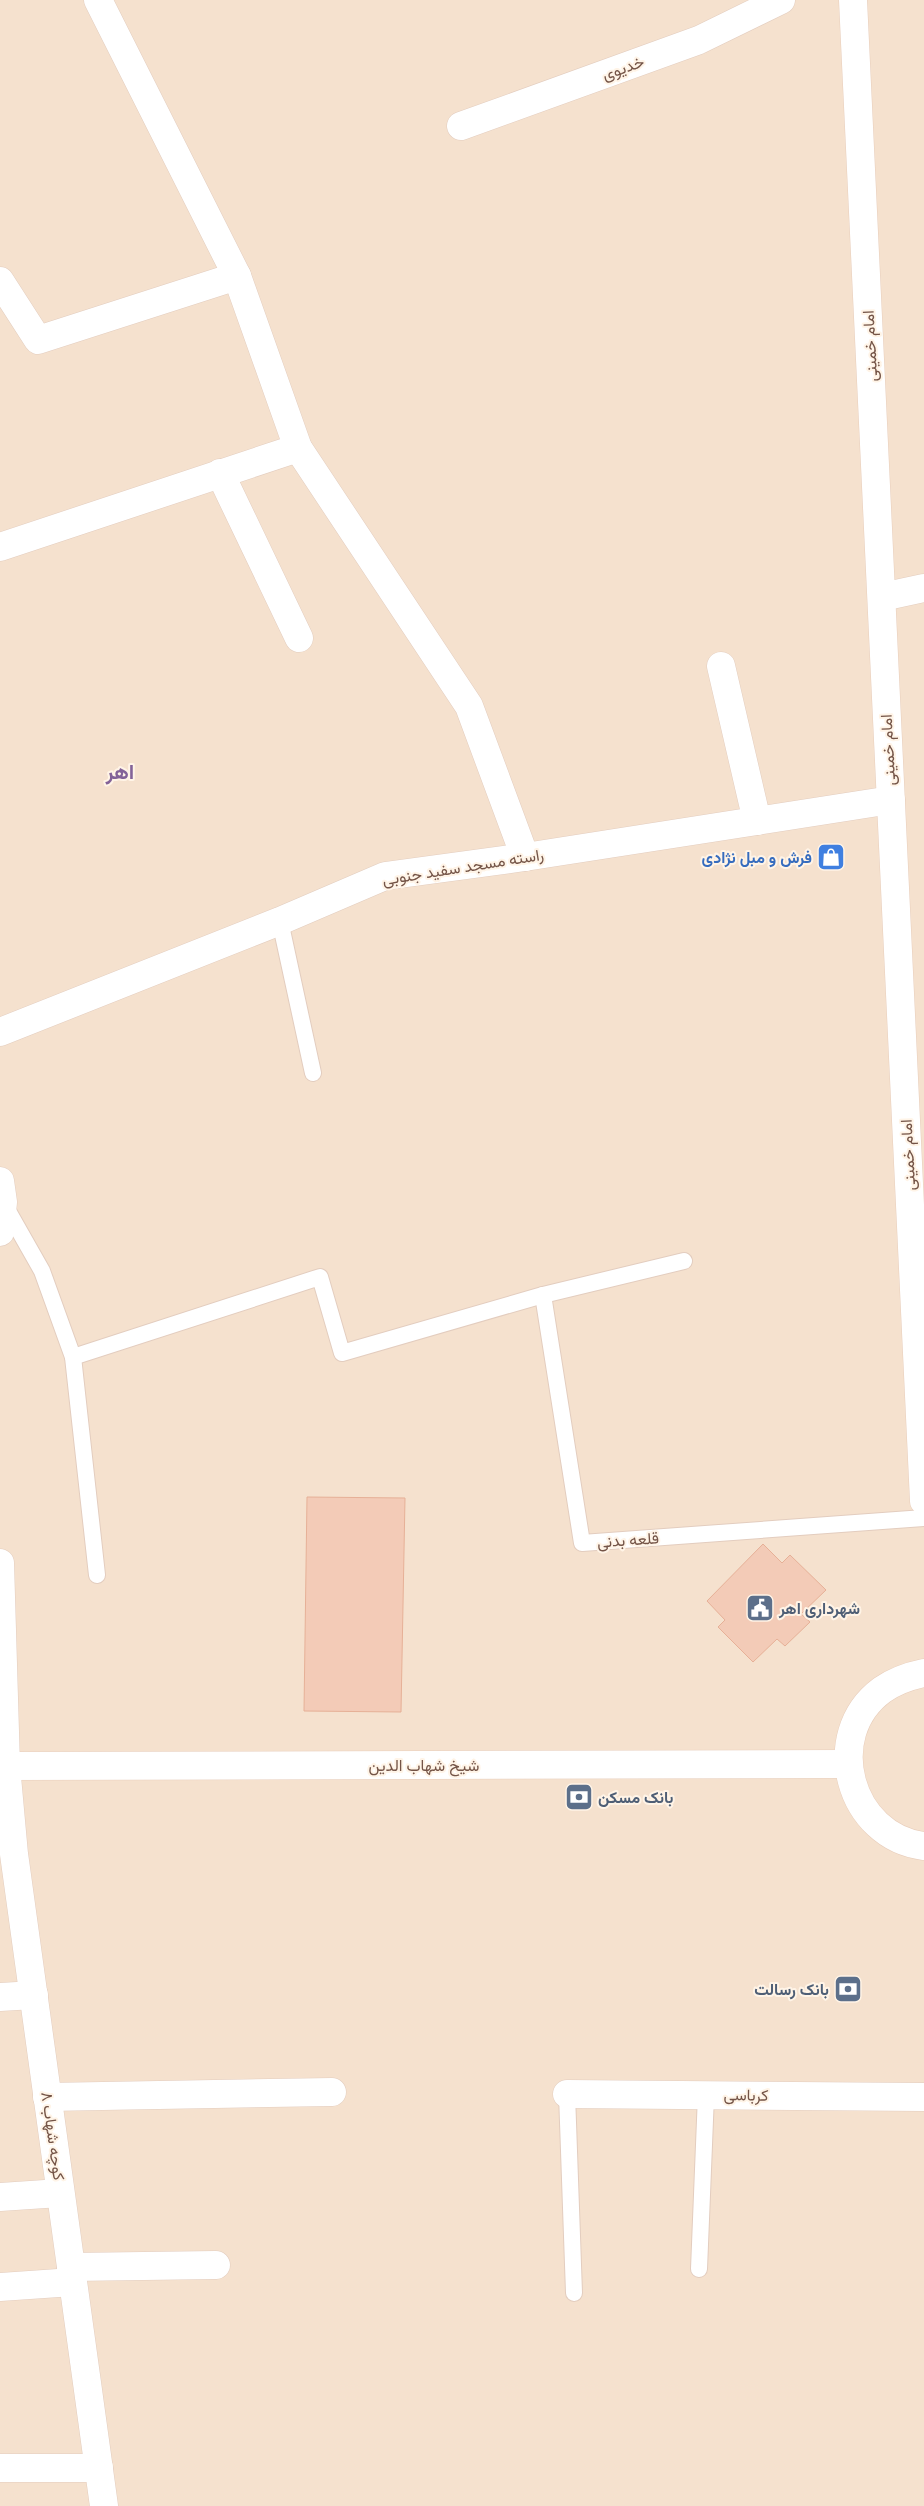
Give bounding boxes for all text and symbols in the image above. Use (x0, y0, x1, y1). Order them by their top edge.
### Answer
street label: خدیوی (599, 52, 647, 85)
street label: امام خمینی (859, 310, 882, 382)
street label: امام خمینی (877, 714, 900, 786)
district label: اهر (105, 760, 134, 785)
shop icon: فرش و مبل نژادی (816, 842, 846, 872)
street label: راسته مسجد سفید جنوبی (381, 845, 545, 890)
place label: فرش و مبل نژادی (702, 848, 812, 868)
street label: امام خمینی (897, 1119, 920, 1191)
street label: قلعه بدنی (596, 1528, 660, 1553)
public building icon: شهرداری اهر (745, 1593, 775, 1623)
place label: شهرداری اهر (778, 1599, 860, 1619)
street label: شیخ شهاب الدین (369, 1756, 479, 1777)
bank icon: بانک مسکن (564, 1782, 594, 1812)
place label: بانک مسکن (598, 1788, 673, 1807)
bank icon: بانک رسالت (833, 1974, 863, 2004)
place label: بانک رسالت (754, 1980, 829, 2000)
street label: کرباسی (723, 2085, 769, 2106)
street label: کوچه شهاب ۸ (35, 2090, 69, 2182)

